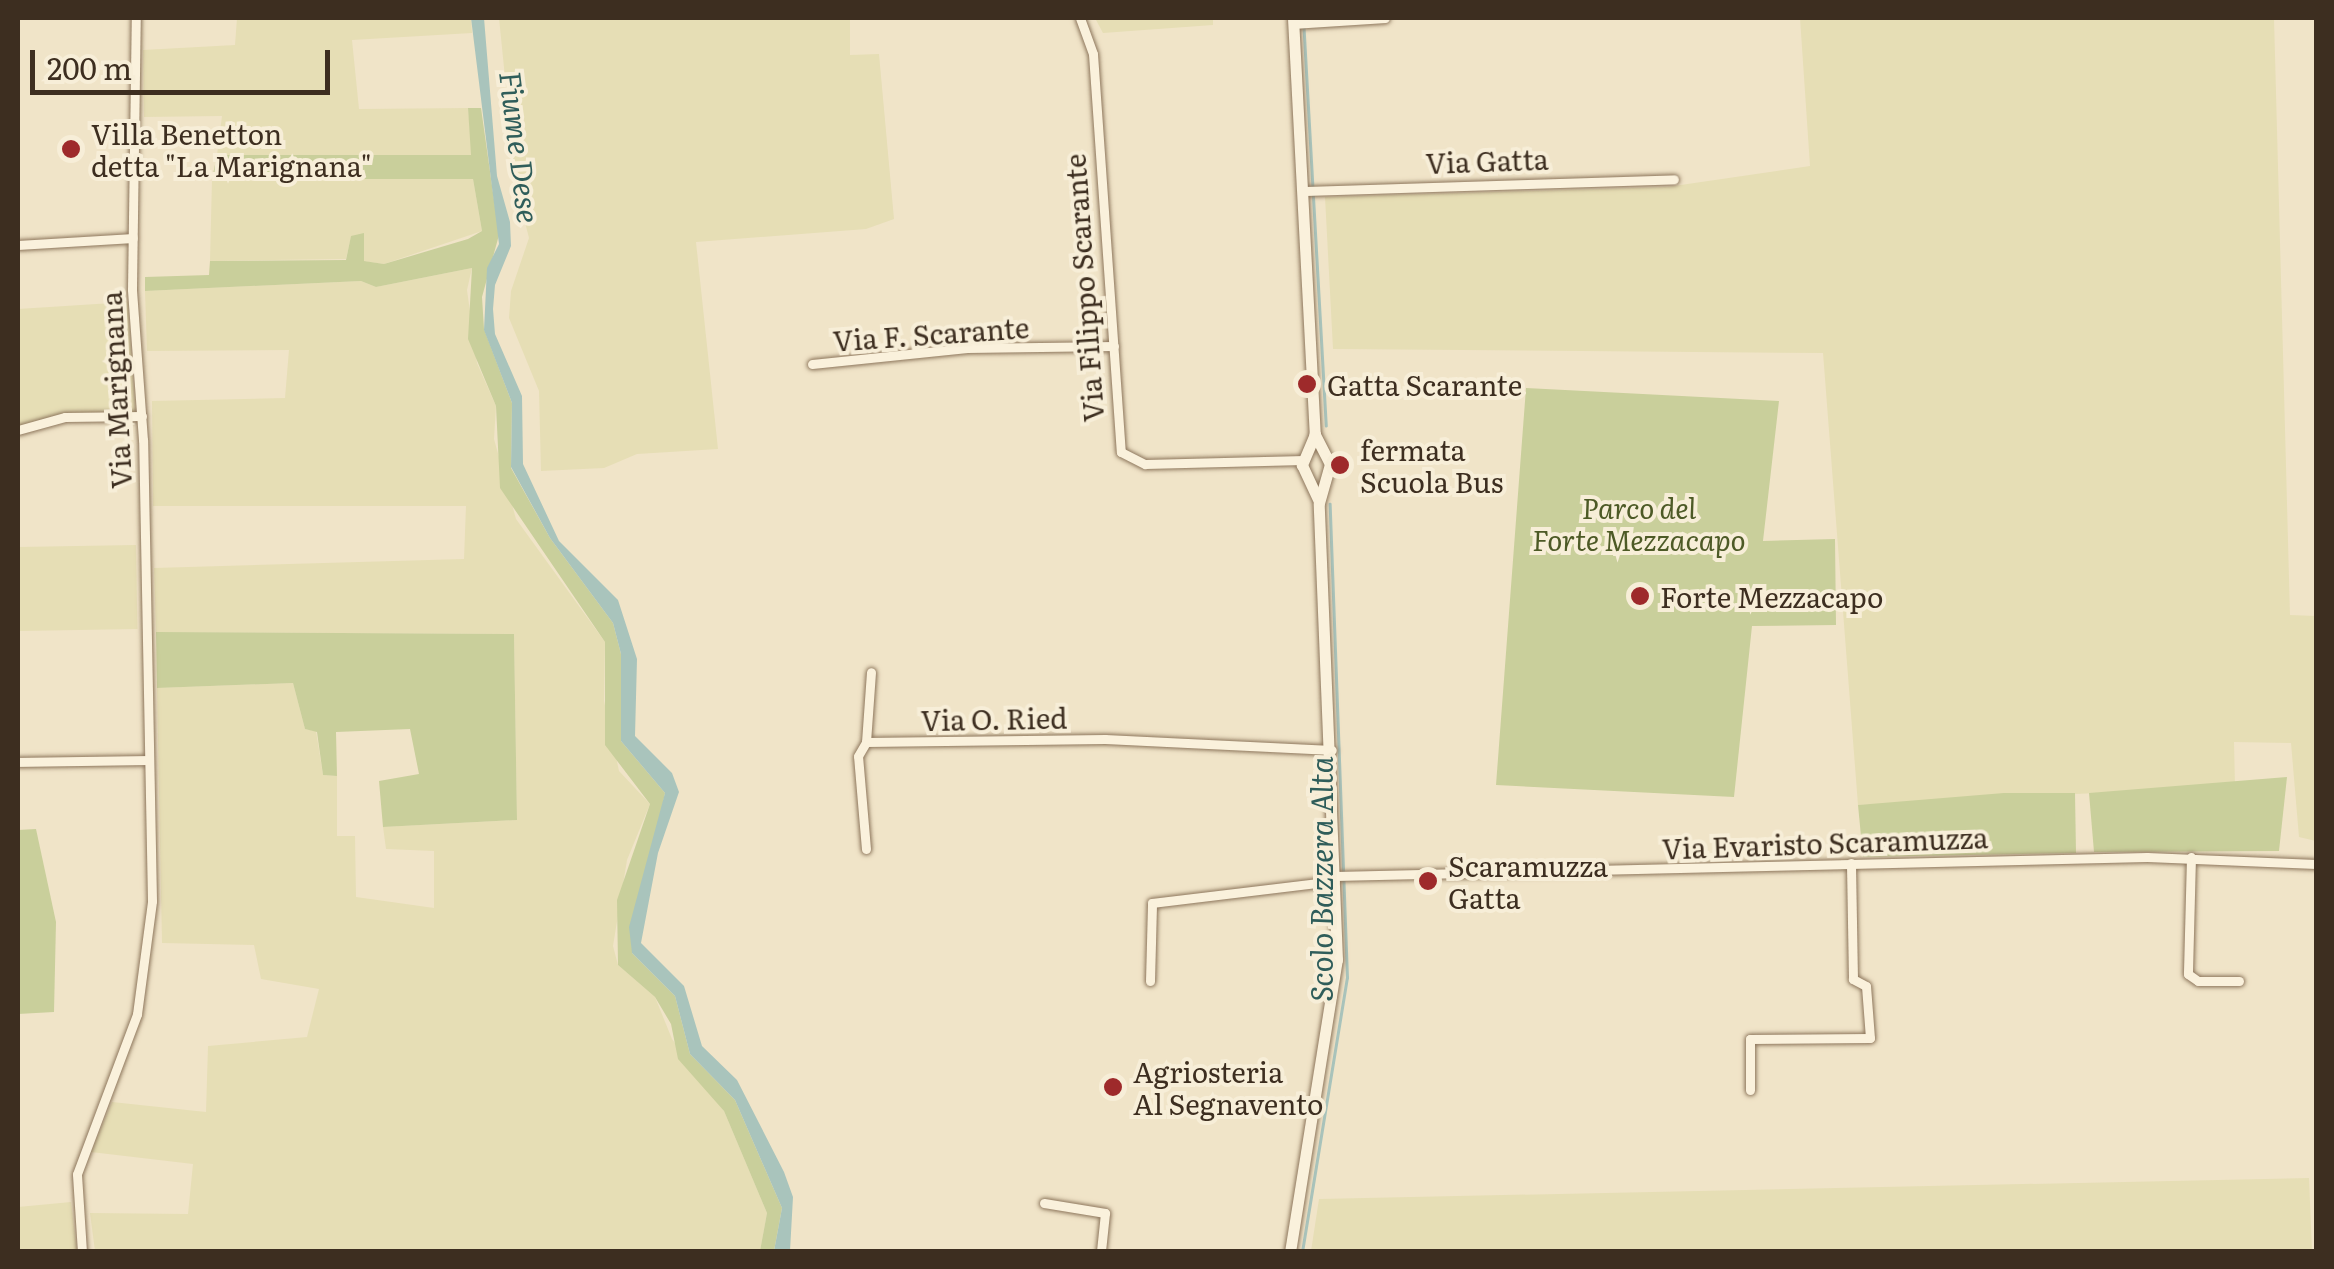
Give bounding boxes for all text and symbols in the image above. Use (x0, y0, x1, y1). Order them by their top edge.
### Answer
scale bar (35, 30, 335, 92)
text: 200 m (47, 45, 132, 89)
water label: Fiume Dese (494, 69, 548, 225)
place label: Villa Benetton detta "La Marignana" (91, 116, 372, 182)
marker: Villa Benetton detta "La Marignana" (60, 138, 82, 160)
street label: Via Gatta (1425, 141, 1549, 179)
street label: Via Filippo Scarante (1057, 153, 1109, 423)
street label: Via Marignana (93, 290, 137, 490)
street label: Via F. Scarante (832, 309, 1030, 357)
place label: Gatta Scarante (1327, 367, 1522, 401)
marker: Gatta Scarante (1296, 373, 1318, 395)
place label: fermata Scuola Bus (1360, 432, 1503, 498)
marker: fermata Scuola Bus (1329, 454, 1351, 476)
park label: Parco del Forte Mezzacapo (1532, 490, 1746, 556)
place label: Forte Mezzacapo (1660, 579, 1883, 613)
marker: Forte Mezzacapo (1629, 585, 1651, 607)
street label: Via O. Ried (920, 700, 1068, 736)
water label: Scolo Bazzera Alta (1302, 756, 1338, 1002)
street label: Via Evaristo Scaramuzza (1661, 820, 1989, 864)
place label: Scaramuzza Gatta (1448, 848, 1608, 914)
marker: Scaramuzza Gatta (1417, 870, 1439, 892)
place label: Agriosteria Al Segnavento (1133, 1054, 1323, 1120)
marker: Agriosteria Al Segnavento (1102, 1076, 1124, 1098)

